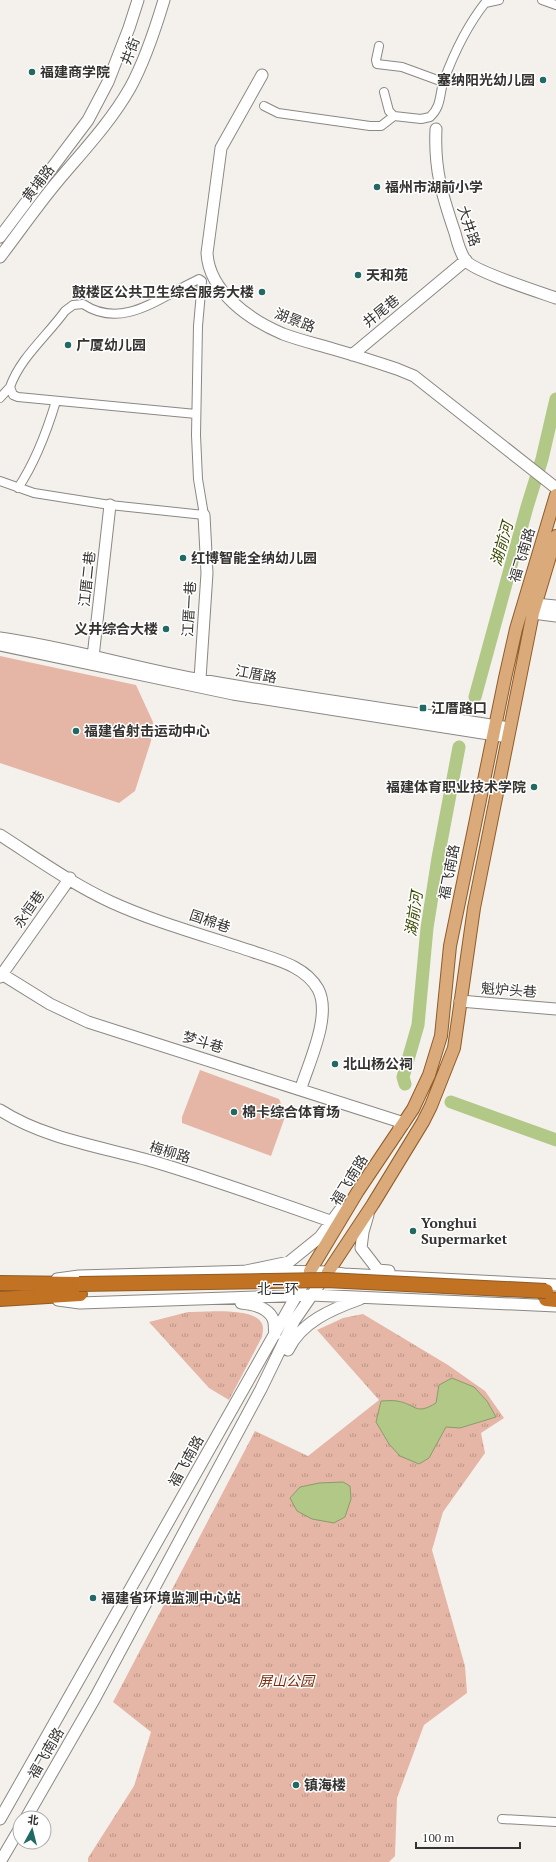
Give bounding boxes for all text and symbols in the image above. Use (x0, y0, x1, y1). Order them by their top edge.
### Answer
street label: 井街 (116, 34, 143, 67)
place label: 福建商学院 (40, 62, 110, 81)
marker: 福建商学院 (27, 67, 37, 77)
place label: 塞纳阳光幼儿园 (437, 70, 535, 89)
marker: 塞纳阳光幼儿园 (538, 75, 548, 85)
street label: 黄埔路 (17, 160, 58, 205)
place label: 福州市湖前小学 (385, 177, 483, 196)
marker: 福州市湖前小学 (372, 182, 382, 192)
street label: 大井路 (454, 203, 485, 249)
place label: 天和苑 (366, 265, 408, 284)
marker: 天和苑 (353, 270, 363, 280)
place label: 鼓楼区公共卫生综合服务大楼 (72, 282, 254, 301)
marker: 鼓楼区公共卫生综合服务大楼 (257, 287, 267, 297)
street label: 井尾巷 (358, 290, 403, 331)
street label: 湖景路 (272, 303, 318, 336)
place label: 广厦幼儿园 (76, 335, 146, 354)
marker: 广厦幼儿园 (63, 340, 73, 350)
water label: 湖前河 (485, 516, 518, 568)
street label: 福飞南路 (504, 525, 539, 584)
place label: 红博智能全纳幼儿园 (191, 548, 317, 567)
street label: 江厝二巷 (74, 550, 99, 608)
marker: 红博智能全纳幼儿园 (178, 553, 188, 563)
street label: 江厝一巷 (178, 581, 199, 637)
place label: 义井综合大楼 (74, 619, 158, 638)
marker: 义井综合大楼 (161, 624, 171, 634)
street label: 江厝路 (234, 661, 278, 687)
place label: 江厝路口 (431, 698, 487, 717)
marker: 江厝路口 (418, 703, 428, 713)
place label: 福建省射击运动中心 (84, 721, 210, 740)
marker: 福建省射击运动中心 (71, 726, 81, 736)
place label: 福建体育职业技术学院 (386, 777, 526, 796)
marker: 福建体育职业技术学院 (529, 782, 539, 792)
street label: 福飞南路 (434, 843, 463, 901)
street label: 永恒巷 (9, 886, 48, 931)
water label: 湖前河 (400, 887, 427, 938)
street label: 国棉巷 (187, 905, 233, 936)
street label: 魁炉头巷 (480, 978, 538, 1001)
street label: 梦斗巷 (180, 1026, 226, 1057)
place label: 北山杨公祠 (343, 1054, 413, 1073)
marker: 北山杨公祠 (330, 1059, 340, 1069)
place label: 棉卡综合体育场 (242, 1102, 340, 1121)
marker: 棉卡综合体育场 (229, 1107, 239, 1117)
street label: 梅柳路 (147, 1136, 193, 1167)
street label: 福飞南路 (326, 1151, 371, 1209)
place label: Yonghui Supermarket (421, 1213, 508, 1248)
marker: Yonghui Supermarket (408, 1226, 418, 1236)
street label: 北二环 (257, 1279, 299, 1298)
street label: 福飞南路 (164, 1432, 207, 1490)
place label: 福建省环境监测中心站 (101, 1588, 241, 1607)
marker: 福建省环境监测中心站 (88, 1593, 98, 1603)
park label: 屏山公园 (258, 1671, 316, 1690)
street label: 福飞南路 (23, 1724, 68, 1782)
place label: 镇海楼 (304, 1775, 346, 1794)
marker: 镇海楼 (291, 1780, 301, 1790)
north arrow (12, 1810, 52, 1850)
text: 北 (27, 1812, 40, 1828)
scale bar (416, 1824, 520, 1850)
text: 100 m (422, 1830, 455, 1845)

